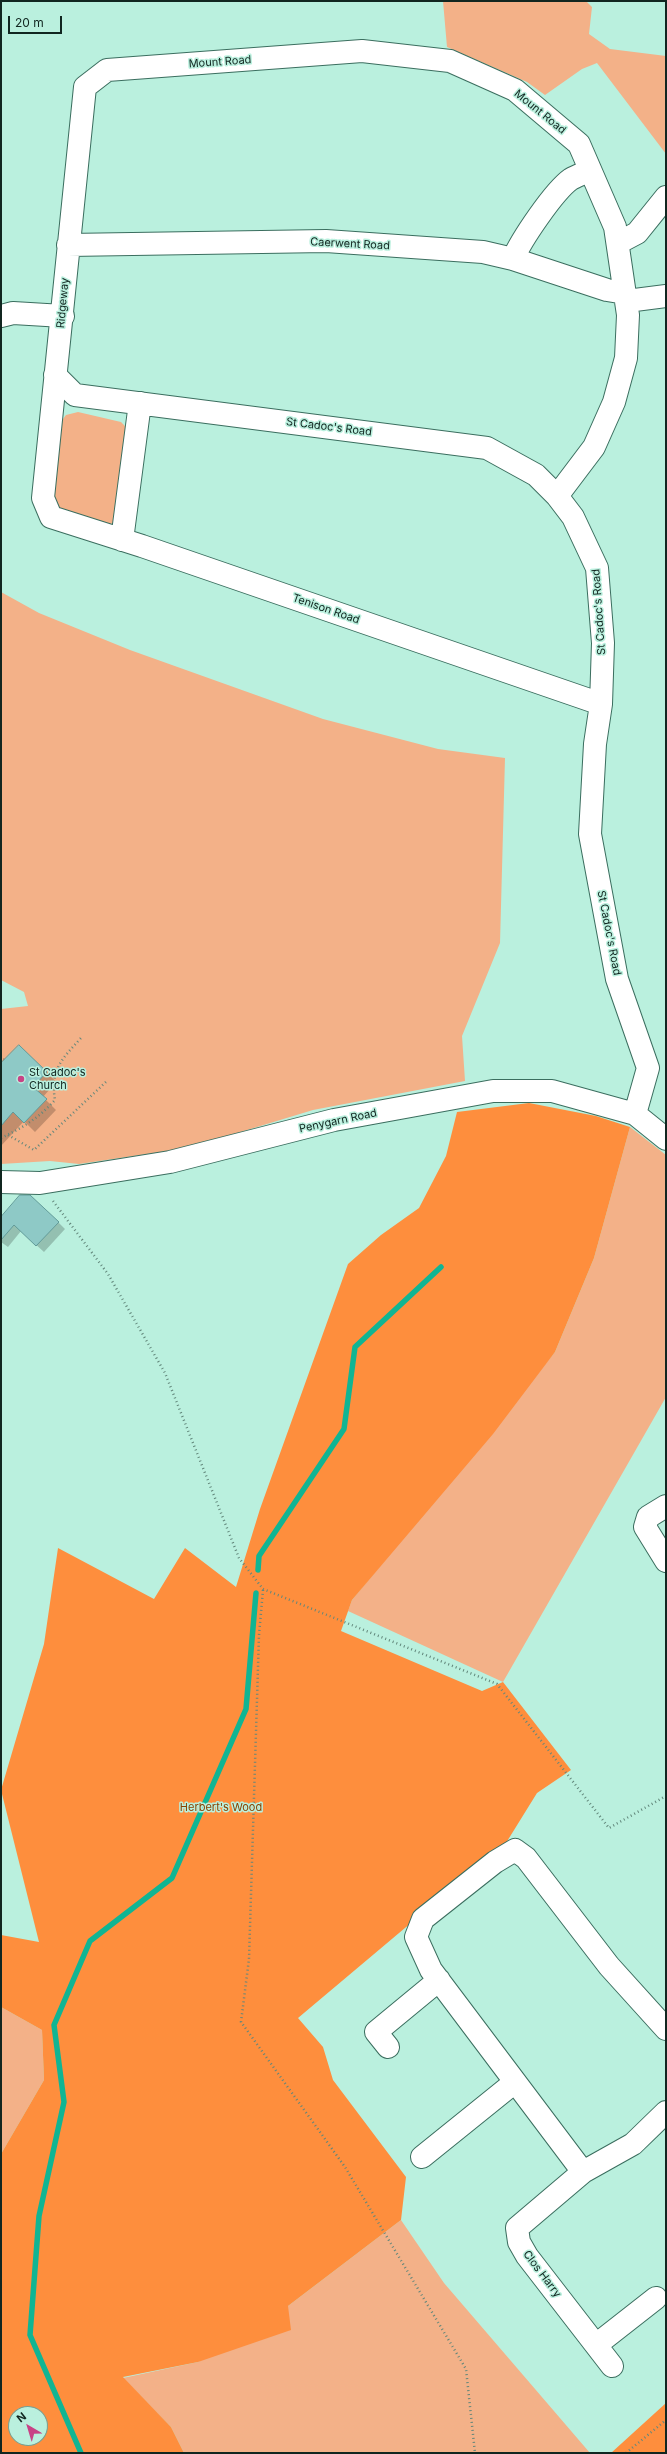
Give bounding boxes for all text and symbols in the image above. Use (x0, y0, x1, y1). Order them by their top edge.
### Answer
scale bar (10, 8, 64, 34)
text: 20 m (15, 15, 44, 30)
street label: Mount Road (188, 53, 252, 71)
street label: Mount Road (511, 87, 569, 137)
street label: Caerwent Road (310, 235, 390, 253)
street label: Ridgeway (54, 277, 72, 329)
street label: St Cadoc's Road (285, 415, 373, 439)
street label: St Cadoc's Road (589, 569, 609, 655)
street label: Tenison Road (291, 591, 361, 627)
street label: St Cadoc's Road (594, 889, 624, 977)
place label: St Cadoc's Church (29, 1066, 86, 1092)
marker: St Cadoc's Church (16, 1074, 26, 1084)
street label: Penygarn Road (298, 1106, 378, 1136)
park label: Herbert's Wood (180, 1801, 262, 1815)
street label: Clos Harry (520, 2248, 564, 2300)
north arrow (8, 2406, 48, 2446)
text: N (14, 2409, 29, 2425)

